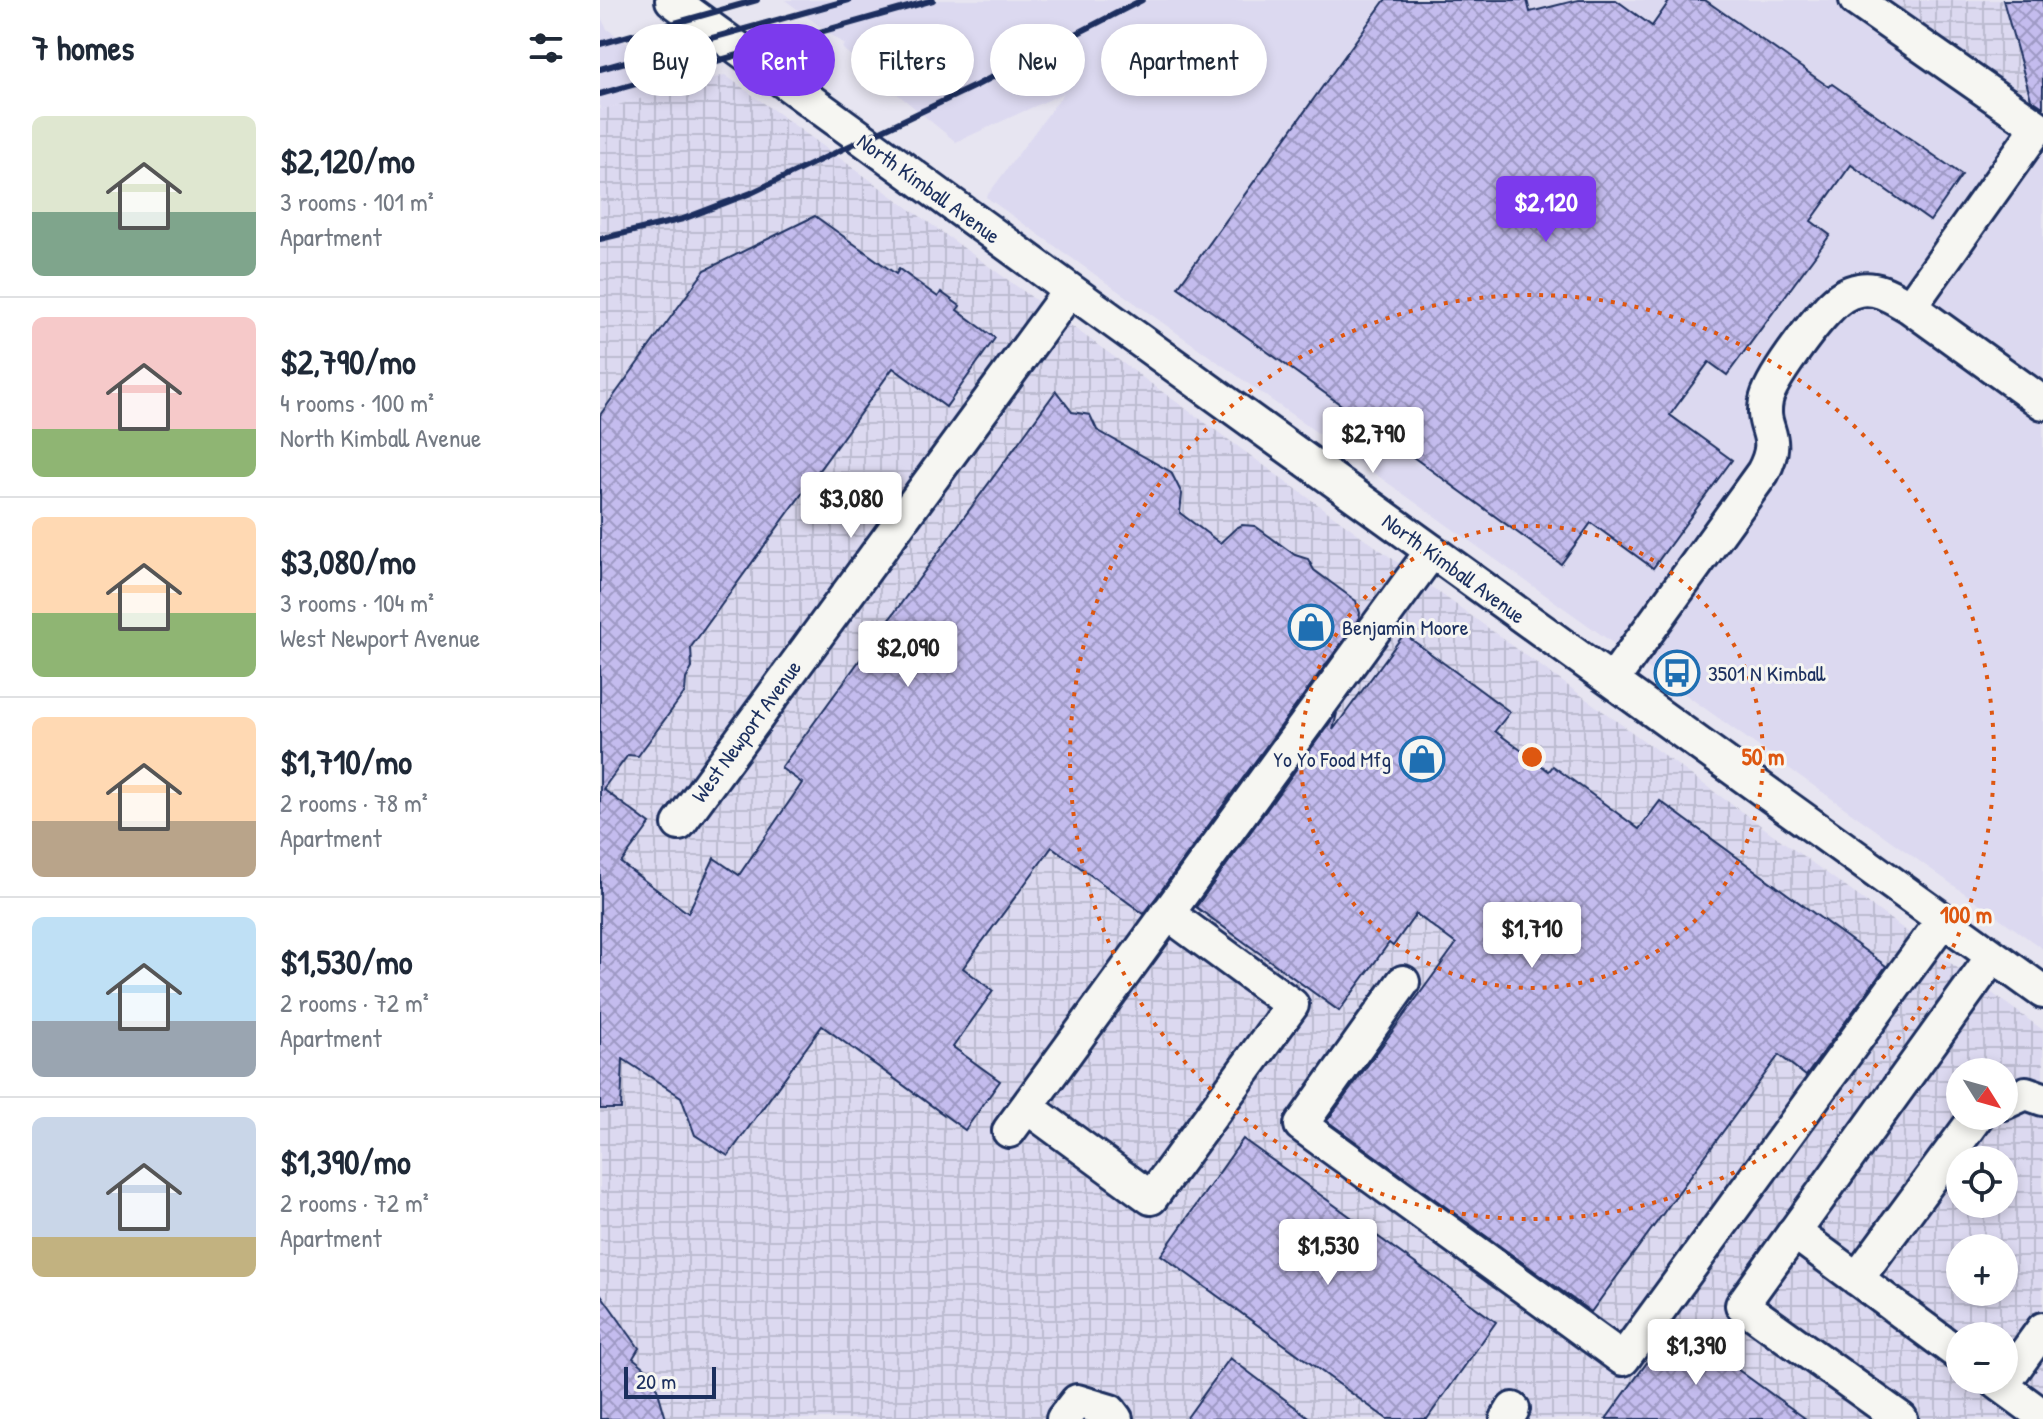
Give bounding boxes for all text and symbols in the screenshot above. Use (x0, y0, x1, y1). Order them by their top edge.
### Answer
chip: Buy (624, 24, 717, 96)
chip: Rent (733, 24, 835, 96)
chip: Filters (851, 24, 974, 96)
chip: New (990, 24, 1085, 96)
chip: Apartment (1101, 24, 1267, 96)
text: 7 homes (32, 25, 134, 71)
icon: filters (524, 26, 568, 70)
street label: North Kimball Avenue (851, 126, 1007, 250)
text: $2,120/mo (280, 138, 415, 184)
icon: home (96, 148, 192, 244)
pin: $2,120 (1481, 176, 1611, 244)
text: 3 rooms · 101 m² (280, 184, 434, 219)
text: $2,120 (1514, 184, 1578, 219)
text: Apartment (280, 219, 382, 254)
text: $2,790/mo (280, 339, 416, 385)
icon: home (96, 349, 192, 445)
text: 4 rooms · 100 m² (280, 385, 434, 420)
pin: $2,790 (1308, 407, 1438, 475)
text: $2,790 (1341, 415, 1405, 450)
text: North Kimball Avenue (280, 420, 481, 455)
pin: $3,080 (786, 472, 916, 540)
text: $3,080 (819, 480, 883, 515)
street label: North Kimball Avenue (1376, 506, 1532, 630)
text: $3,080/mo (280, 539, 416, 585)
icon: home (96, 549, 192, 645)
text: 3 rooms · 104 m² (280, 585, 434, 620)
shop icon: Benjamin Moore (1287, 603, 1335, 651)
place label: Benjamin Moore (1342, 612, 1469, 642)
text: West Newport Avenue (280, 620, 480, 655)
pin: $2,090 (843, 621, 973, 689)
text: $2,090 (876, 629, 940, 664)
bus stop icon: 3501 N Kimball (1653, 649, 1701, 697)
street label: West Newport Avenue (684, 654, 808, 808)
place label: 3501 N Kimball (1708, 658, 1826, 688)
shop icon: Yo Yo Food Mfg (1398, 735, 1446, 783)
text: $1,710/mo (280, 739, 412, 785)
text: 50 m (1742, 740, 1784, 772)
centre of rings (1518, 743, 1546, 771)
place label: Yo Yo Food Mfg (1273, 744, 1391, 774)
icon: home (96, 749, 192, 845)
text: 2 rooms · 78 m² (280, 785, 428, 820)
text: Apartment (280, 820, 382, 855)
text: 100 m (1940, 898, 1992, 930)
pin: $1,710 (1467, 902, 1597, 970)
text: $1,710 (1501, 910, 1563, 945)
text: $1,530/mo (280, 939, 413, 985)
icon: home (96, 949, 192, 1045)
text: 2 rooms · 72 m² (280, 985, 429, 1020)
text: Apartment (280, 1020, 382, 1055)
north arrow (1946, 1058, 2018, 1130)
map controls (1946, 1058, 2018, 1394)
text: $1,390/mo (280, 1139, 411, 1185)
button: locate (1946, 1146, 2018, 1218)
icon: home (96, 1149, 192, 1245)
text: 2 rooms · 72 m² (280, 1185, 429, 1220)
pin: $1,530 (1263, 1219, 1393, 1287)
text: Apartment (280, 1220, 382, 1255)
text: $1,530 (1297, 1227, 1359, 1262)
button: + (1946, 1234, 2018, 1306)
pin: $1,390 (1631, 1319, 1761, 1387)
button: − (1946, 1322, 2018, 1394)
text: $1,390 (1666, 1327, 1726, 1362)
scale bar (624, 1363, 716, 1399)
text: 20 m (636, 1366, 676, 1396)

